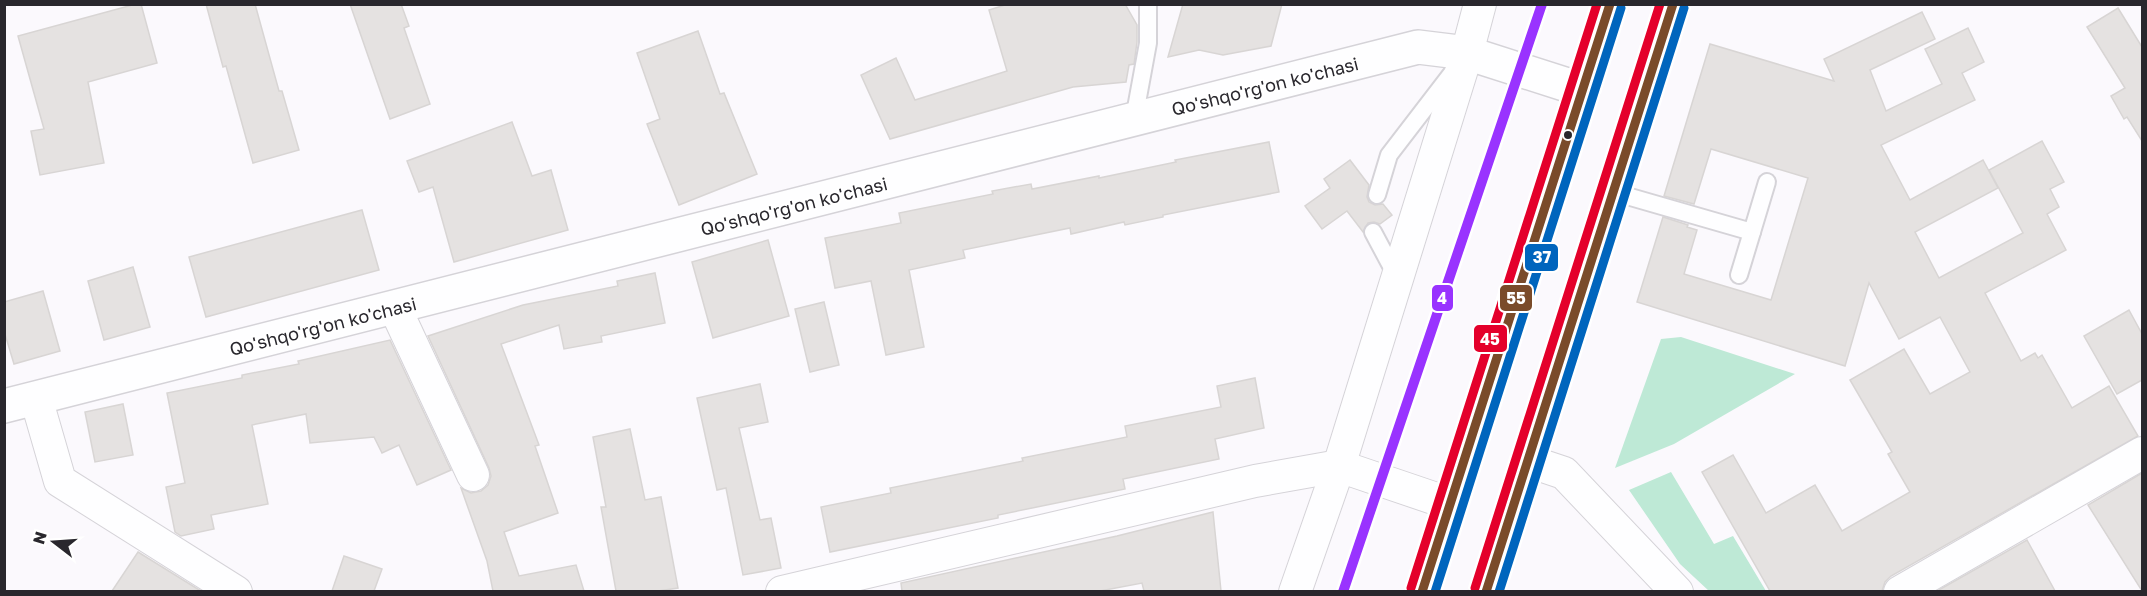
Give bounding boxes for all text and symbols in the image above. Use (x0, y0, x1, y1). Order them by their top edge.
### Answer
street label: Qo'shqo'rg'on ko'chasi (1169, 52, 1361, 120)
unlabelled marker (1562, 129, 1574, 141)
street label: Qo'shqo'rg'on ko'chasi (698, 172, 890, 240)
line badge: 37 (1524, 243, 1559, 272)
text: 37 (1533, 247, 1552, 267)
line badge: 4 (1431, 284, 1454, 312)
line badge: 55 (1499, 284, 1533, 312)
text: 4 (1437, 288, 1447, 308)
text: 55 (1506, 288, 1526, 308)
street label: Qo'shqo'rg'on ko'chasi (227, 292, 419, 360)
line badge: 45 (1473, 324, 1508, 353)
text: 45 (1480, 329, 1500, 349)
north arrow (24, 512, 84, 572)
text: N (28, 529, 51, 546)

